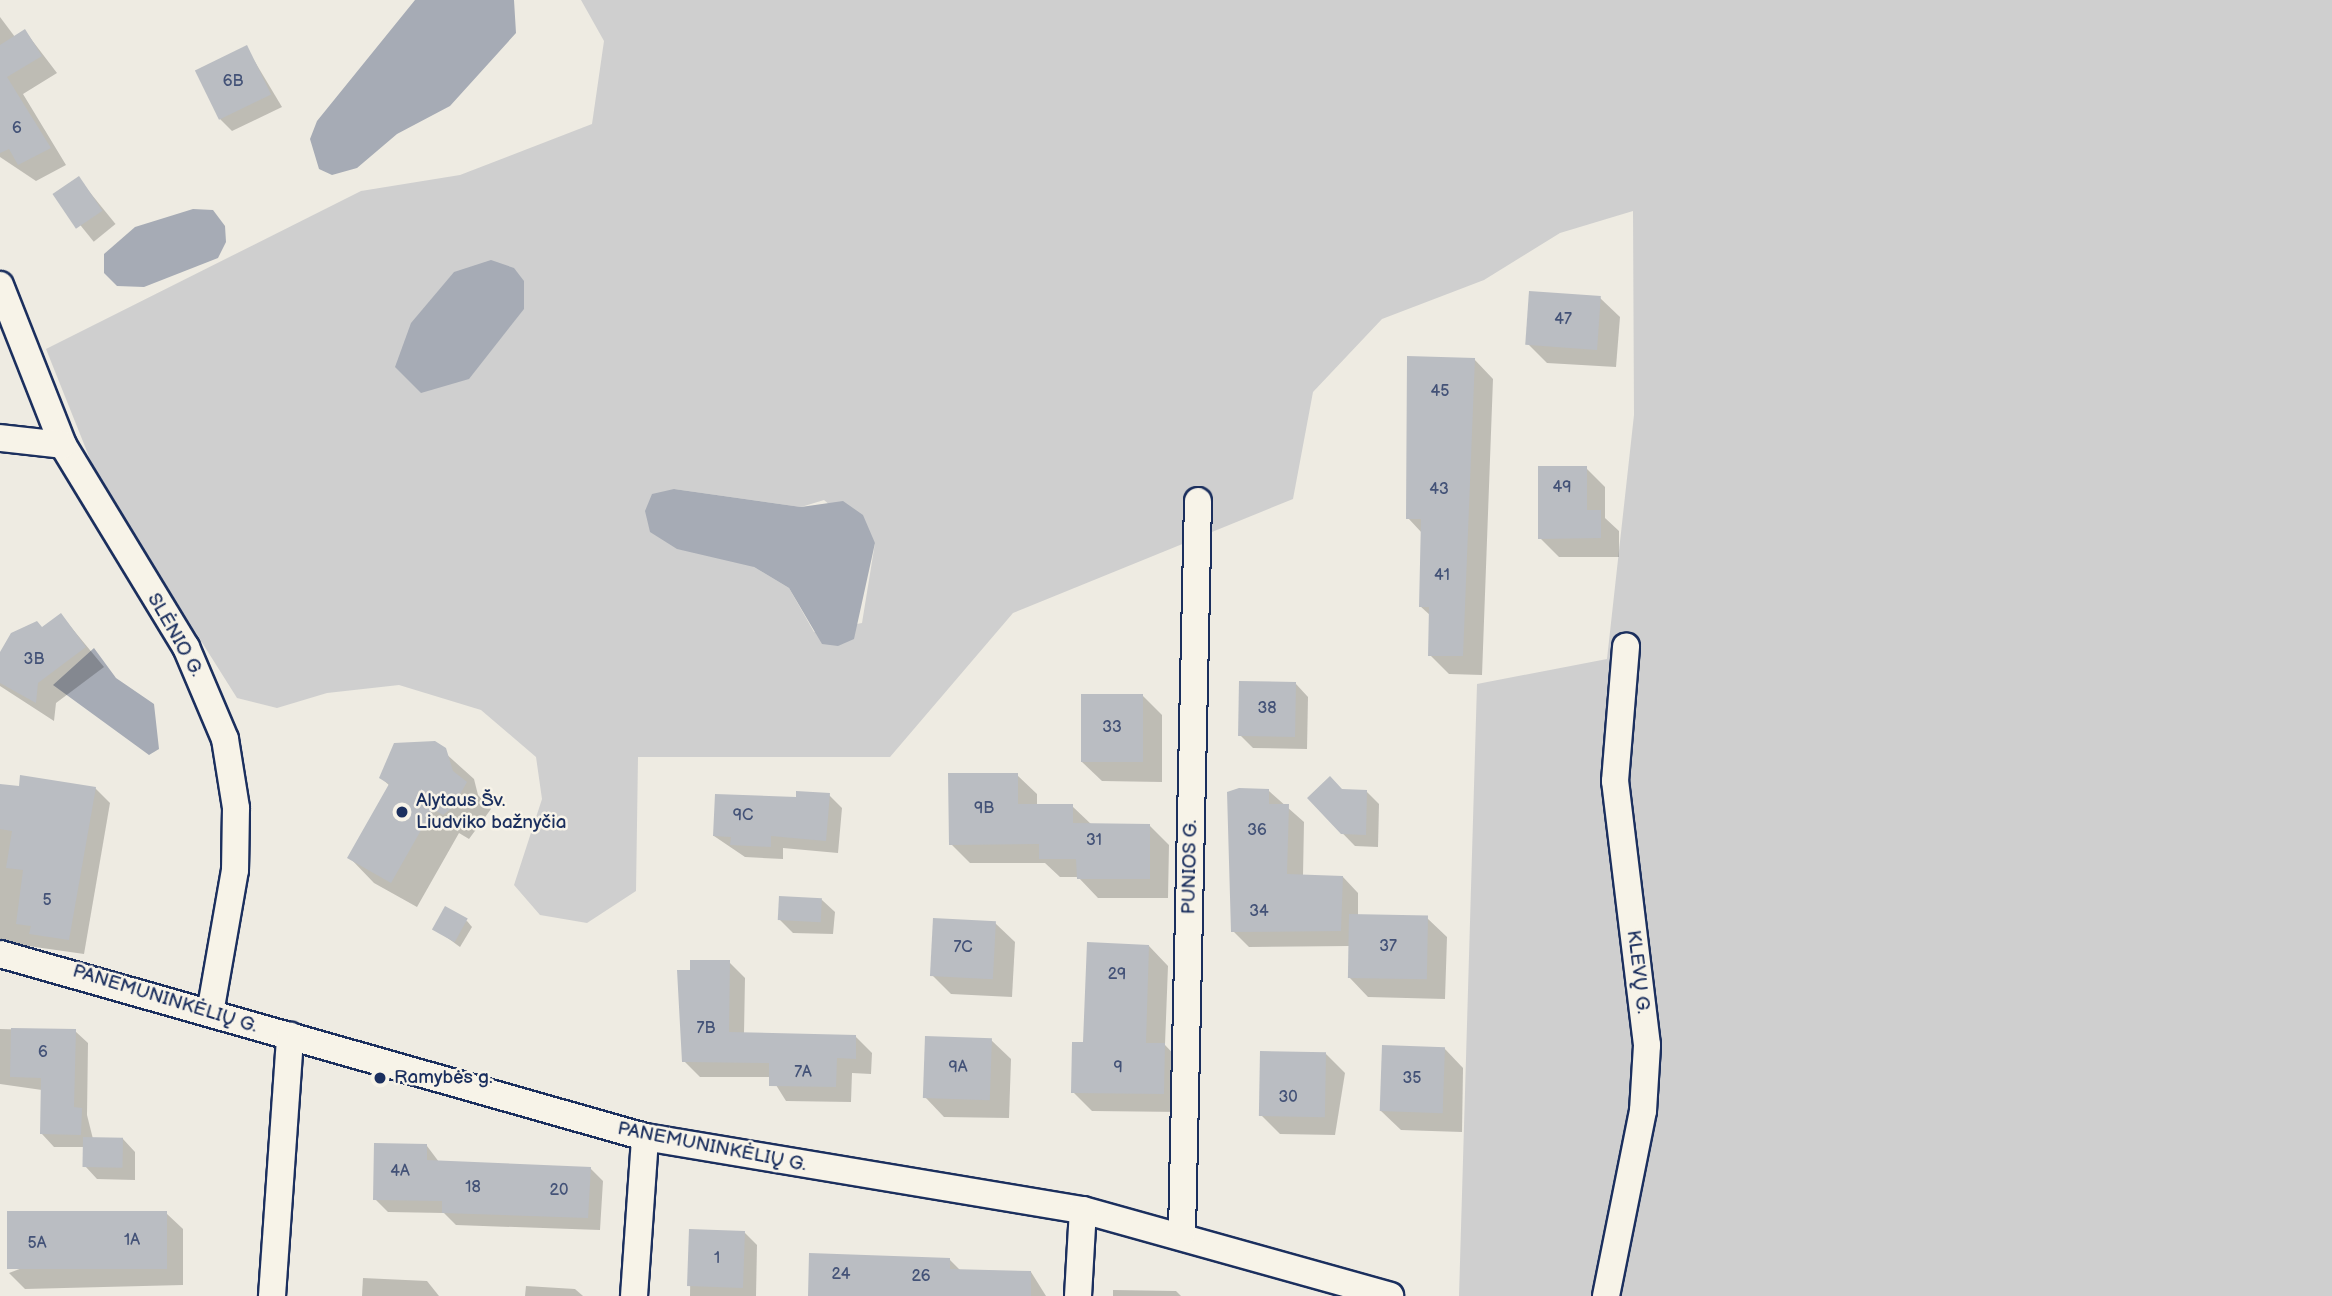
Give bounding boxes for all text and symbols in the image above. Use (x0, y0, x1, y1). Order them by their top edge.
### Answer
house number: 6B (223, 72, 243, 92)
house number: 6 (12, 119, 22, 139)
house number: 47 (1554, 310, 1572, 330)
house number: 45 (1431, 382, 1449, 402)
house number: 49 (1552, 478, 1572, 498)
house number: 43 (1429, 480, 1449, 500)
house number: 41 (1434, 566, 1450, 586)
street label: SLĖNIO G. (142, 589, 208, 681)
house number: 3B (24, 650, 44, 670)
house number: 38 (1257, 699, 1277, 719)
house number: 33 (1102, 718, 1122, 738)
place label: Alytaus Šv. Liudviko bažnyčia (416, 790, 566, 834)
house number: 9B (974, 799, 994, 819)
marker: Alytaus Šv. Liudviko bažnyčia (394, 804, 410, 820)
house number: 9C (733, 806, 753, 826)
street label: PUNIOS G. (1178, 819, 1202, 915)
house number: 36 (1247, 821, 1267, 841)
house number: 31 (1086, 831, 1102, 851)
house number: 5 (42, 891, 52, 911)
house number: 34 (1249, 902, 1269, 922)
street label: KLEVŲ G. (1622, 929, 1654, 1015)
house number: 37 (1379, 937, 1397, 957)
house number: 7C (953, 938, 973, 958)
street label: PANEMUNINKĖLIŲ G. (70, 960, 260, 1038)
house number: 29 (1108, 965, 1126, 985)
house number: 7B (697, 1019, 715, 1039)
house number: 6 (38, 1043, 48, 1063)
house number: 9A (948, 1058, 968, 1078)
house number: 9 (1113, 1058, 1123, 1078)
house number: 7A (794, 1063, 812, 1083)
place label: Ramybės g. (394, 1067, 493, 1089)
house number: 35 (1402, 1069, 1422, 1089)
marker: Ramybės g. (372, 1070, 388, 1086)
house number: 30 (1278, 1088, 1298, 1108)
street label: PANEMUNINKĖLIŲ G. (616, 1117, 808, 1177)
house number: 4A (390, 1162, 410, 1182)
house number: 18 (465, 1178, 481, 1198)
house number: 20 (550, 1181, 568, 1201)
house number: 1A (124, 1231, 140, 1251)
house number: 5A (28, 1234, 46, 1254)
house number: 1 (714, 1249, 720, 1269)
house number: 24 (832, 1265, 850, 1285)
house number: 26 (911, 1267, 931, 1287)

